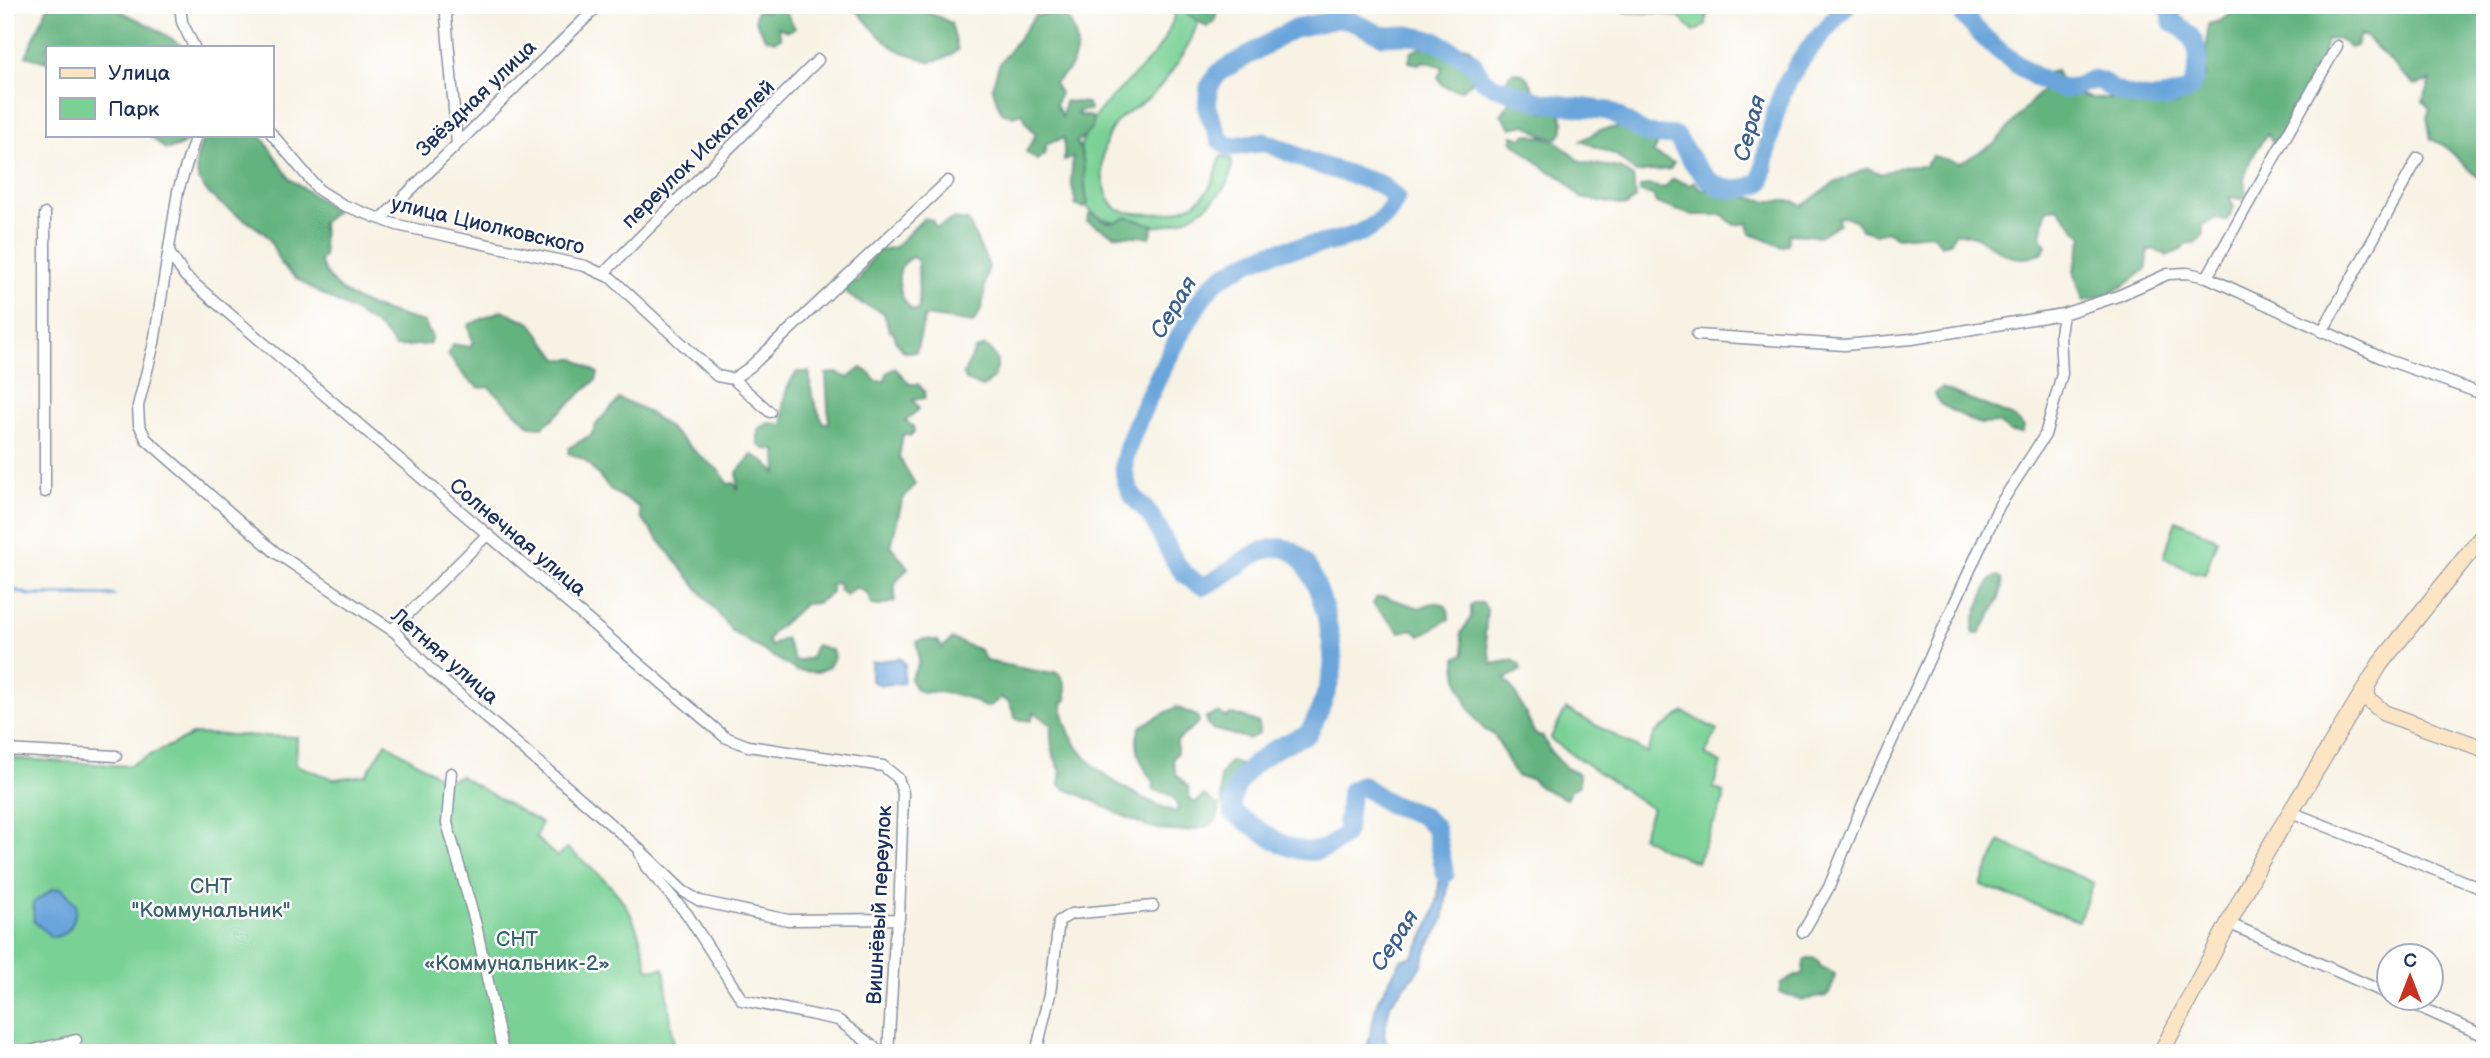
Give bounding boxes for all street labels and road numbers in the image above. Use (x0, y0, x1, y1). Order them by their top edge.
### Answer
street label: Звёздная улица (411, 34, 542, 162)
street label: переулок Искателей (617, 75, 780, 234)
street label: улица Циолковского (389, 191, 587, 260)
street label: Солнечная улица (444, 473, 592, 602)
street label: Летняя улица (385, 602, 504, 710)
street label: Вишнёвый переулок (862, 805, 897, 1005)

